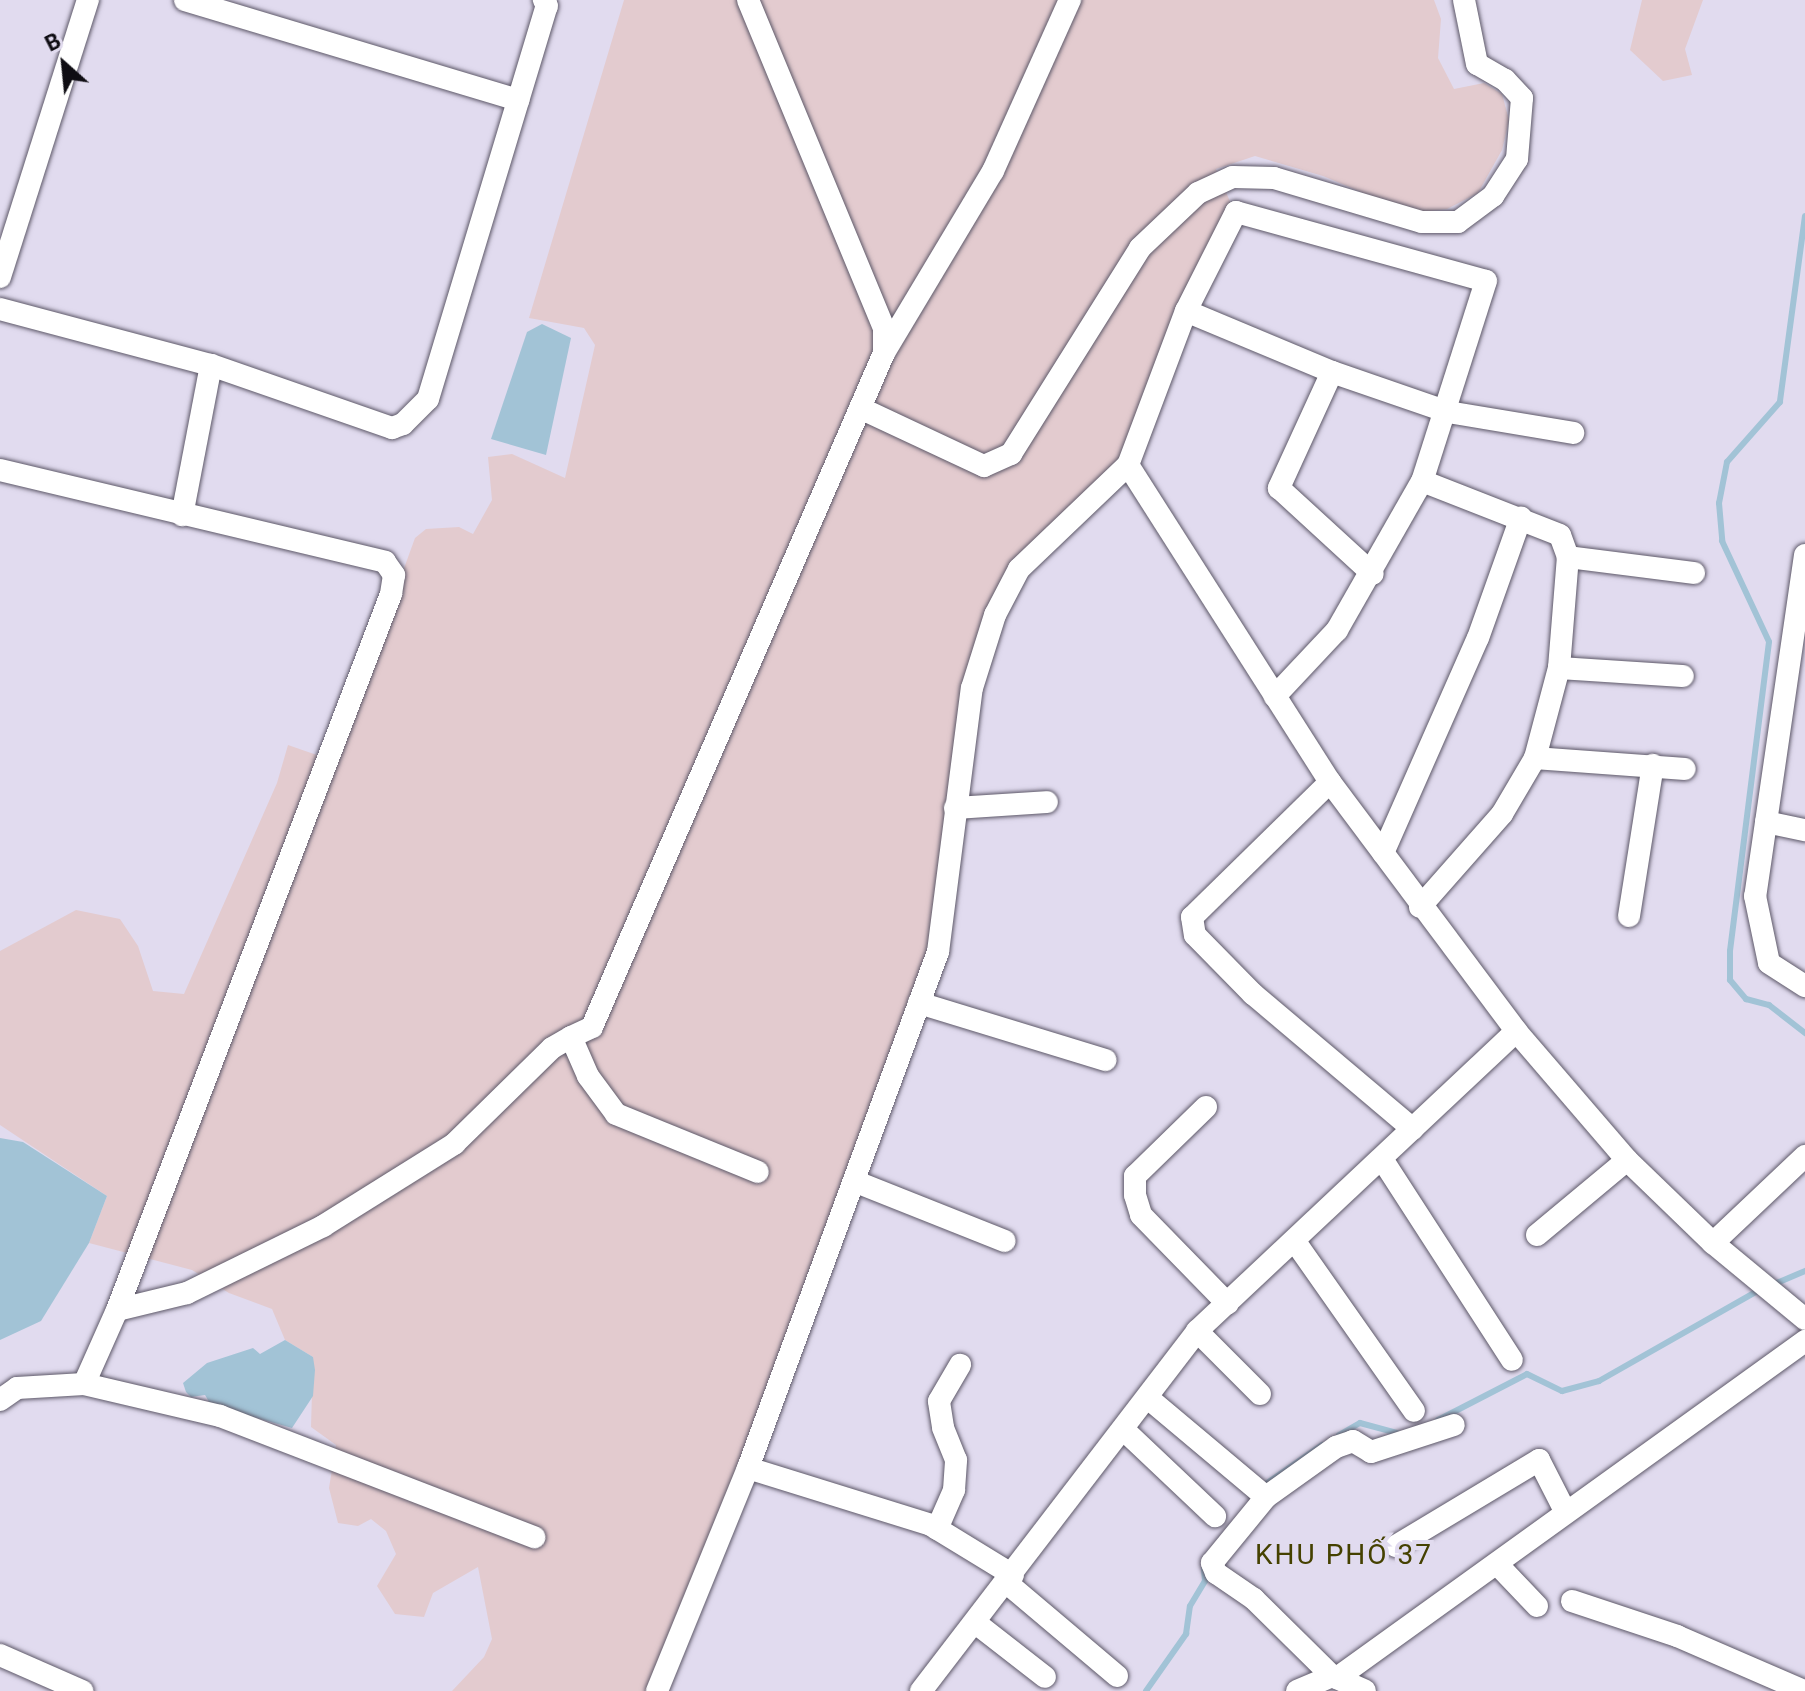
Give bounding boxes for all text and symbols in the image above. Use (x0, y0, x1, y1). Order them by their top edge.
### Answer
north arrow (24, 24, 104, 104)
text: B (41, 28, 65, 57)
district label: KHU PHỐ 37 (1255, 1538, 1433, 1572)

